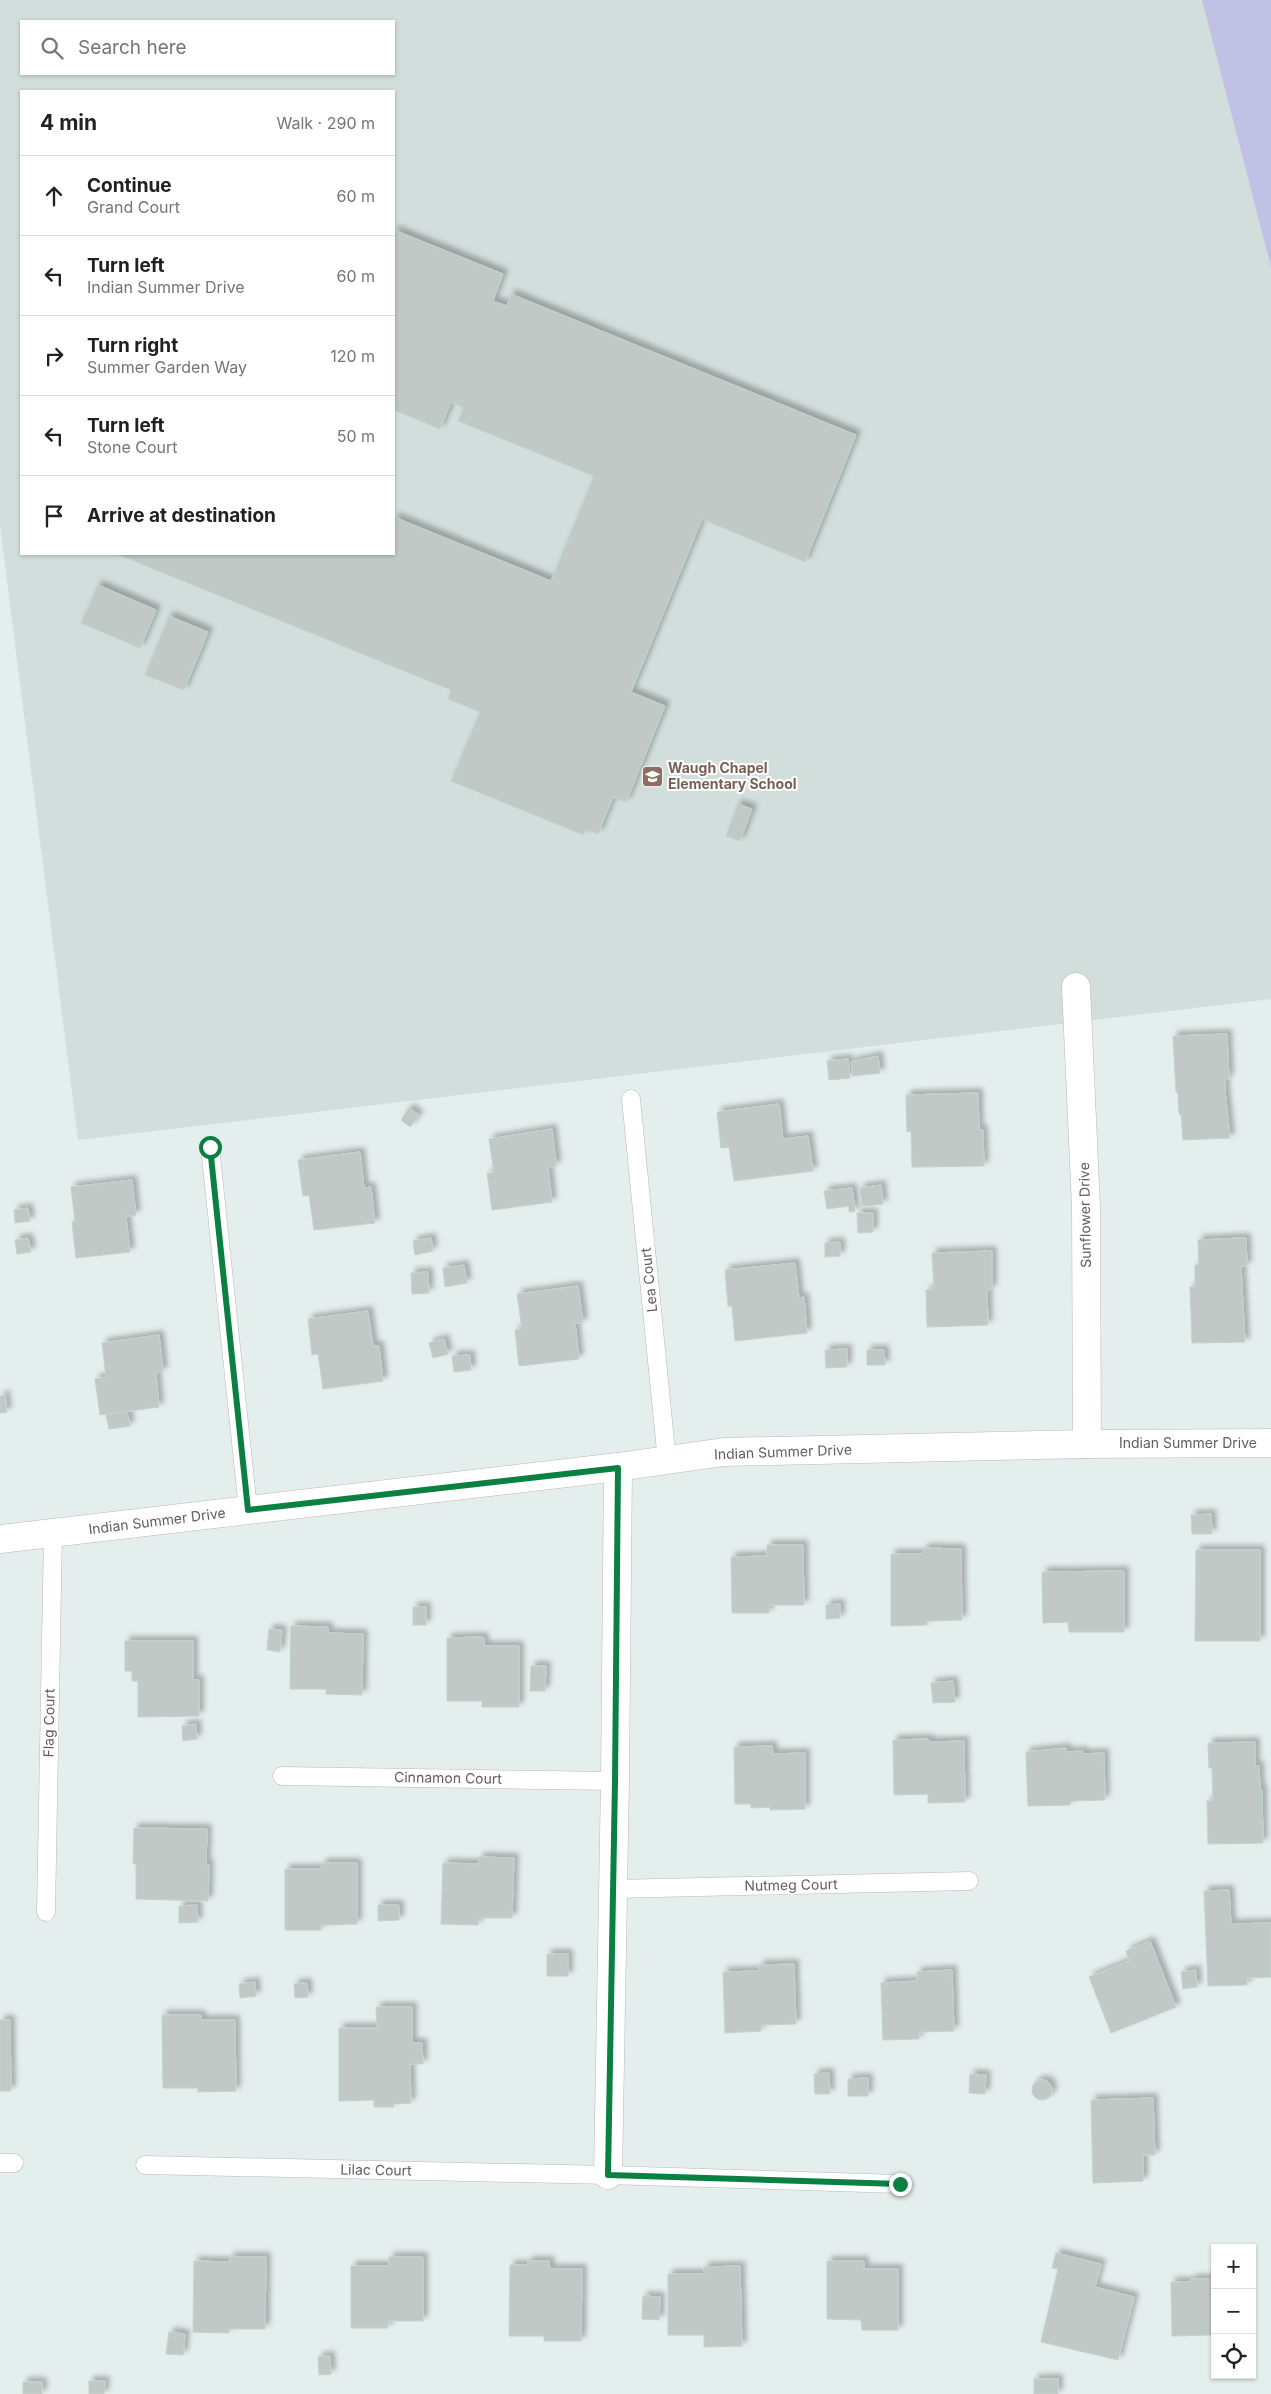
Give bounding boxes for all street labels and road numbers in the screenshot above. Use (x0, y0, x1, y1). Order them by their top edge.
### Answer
street label: Sunflower Drive (1075, 1162, 1094, 1268)
street label: Lea Court (637, 1246, 660, 1313)
street label: Indian Summer Drive (1119, 1434, 1257, 1451)
street label: Indian Summer Drive (714, 1441, 852, 1462)
street label: Indian Summer Drive (87, 1504, 226, 1537)
street label: Flag Court (39, 1688, 58, 1758)
street label: Cinnamon Court (394, 1768, 502, 1787)
street label: Nutmeg Court (744, 1875, 838, 1894)
street label: Lilac Court (340, 2160, 412, 2179)

